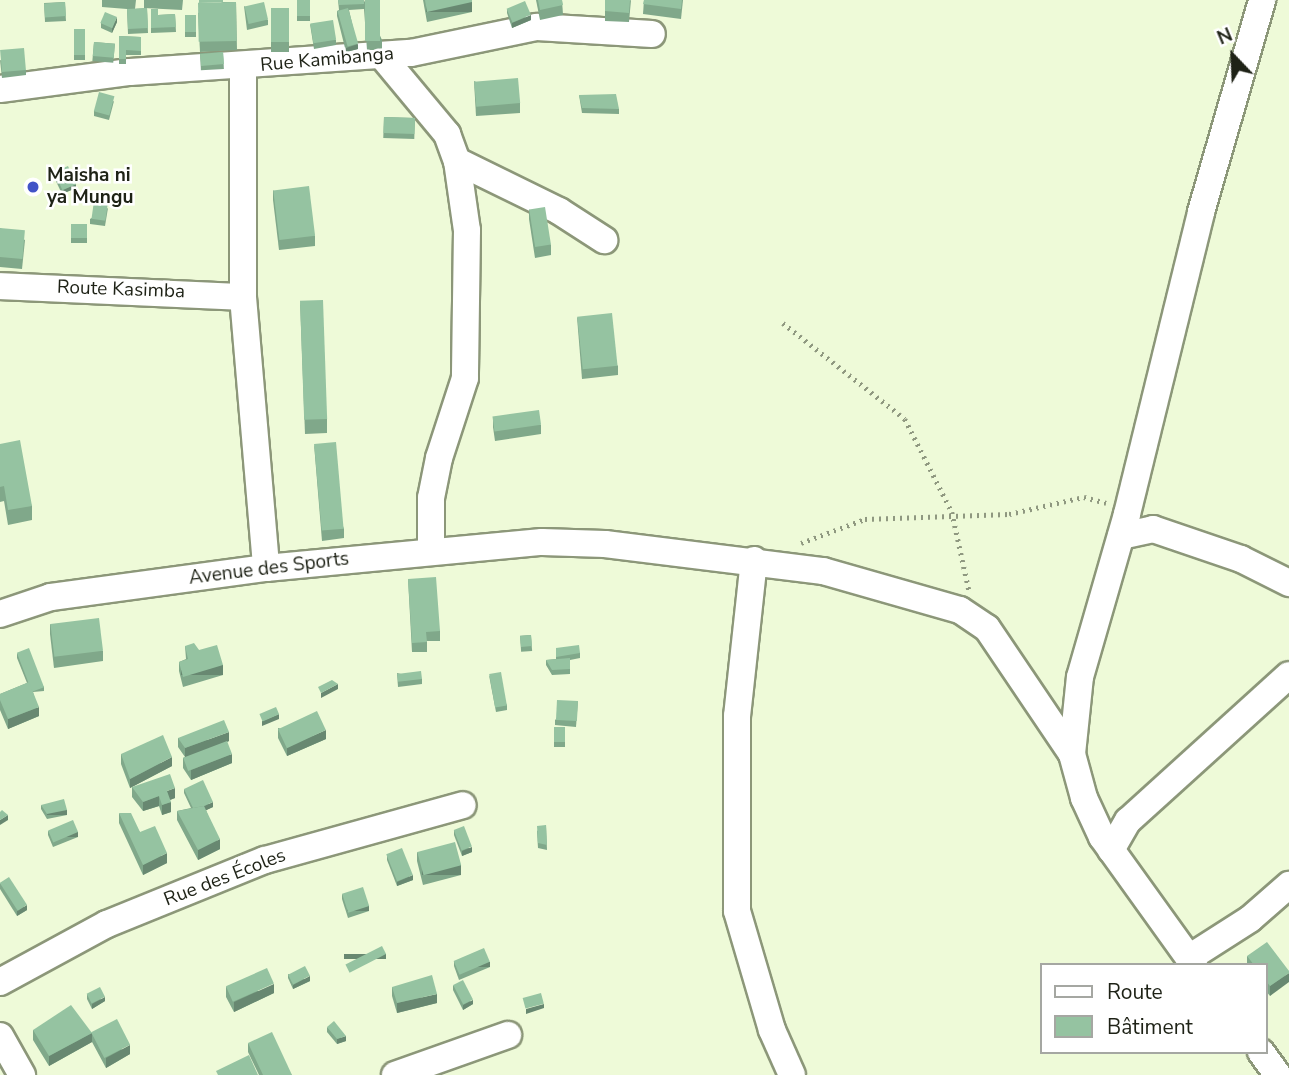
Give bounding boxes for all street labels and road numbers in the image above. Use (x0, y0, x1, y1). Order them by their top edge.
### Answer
street label: Rue Kamibanga (259, 43, 395, 77)
street label: Route Kasimba (57, 276, 185, 304)
street label: Avenue des Sports (188, 548, 350, 590)
street label: Rue des Écoles (161, 844, 289, 912)

